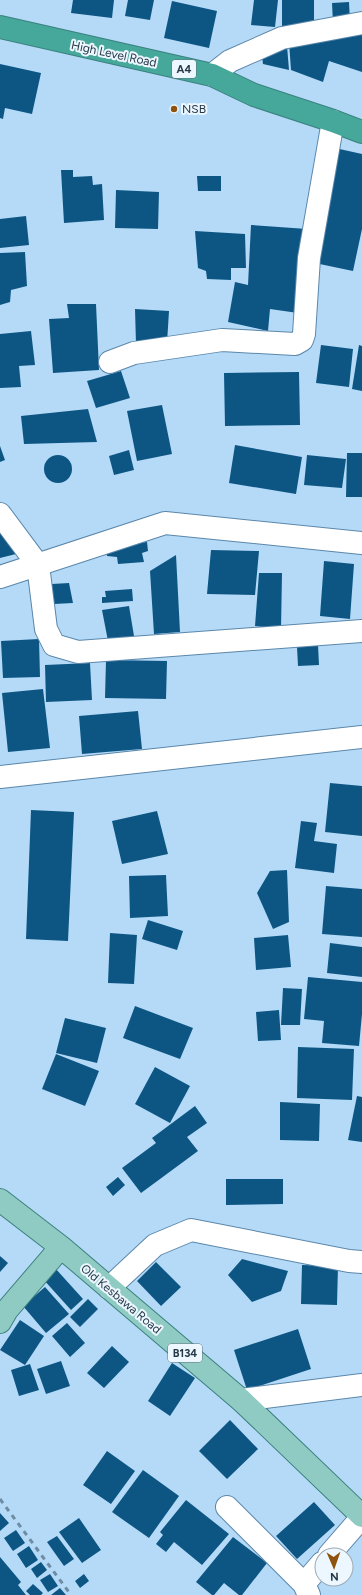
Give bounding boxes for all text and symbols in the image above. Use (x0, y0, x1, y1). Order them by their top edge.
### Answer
street label: High Level Road (70, 38, 158, 70)
road number: A4 (172, 60, 196, 78)
place label: NSB (182, 102, 206, 116)
marker: NSB (169, 104, 179, 114)
street label: Old Kesbawa Road (78, 1261, 164, 1337)
road number: B134 (168, 1344, 202, 1362)
north arrow (314, 1547, 354, 1587)
text: N (330, 1570, 339, 1583)

